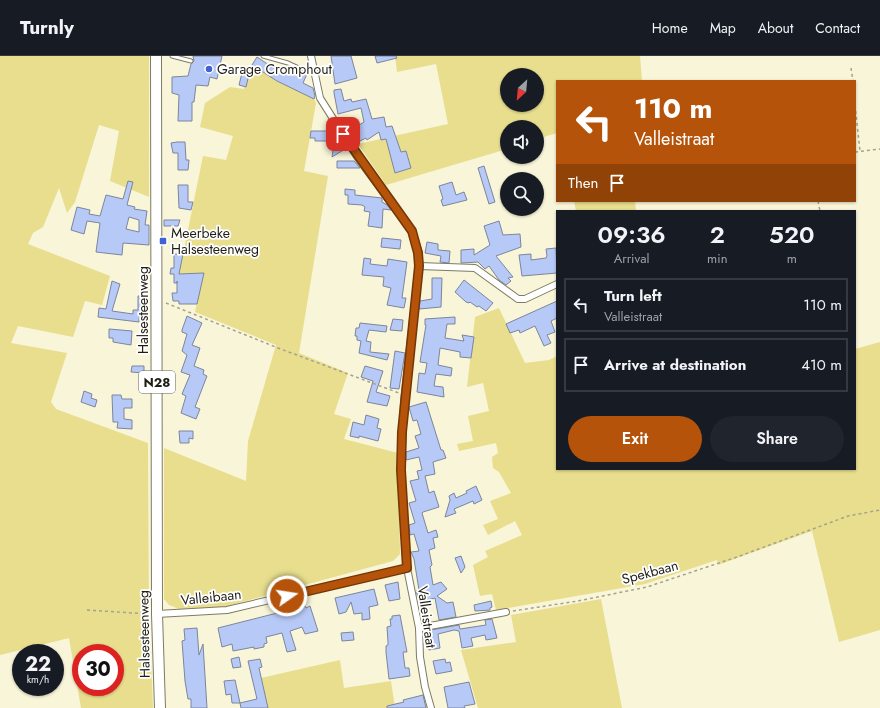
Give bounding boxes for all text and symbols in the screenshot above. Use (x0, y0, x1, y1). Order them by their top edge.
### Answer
text: Turnly (20, 14, 74, 41)
text: Home (652, 18, 688, 38)
text: Map (710, 18, 736, 38)
text: About (758, 18, 793, 38)
text: Contact (815, 18, 860, 38)
place label: Garage Cromphout (217, 59, 333, 79)
marker: Garage Cromphout (204, 64, 214, 74)
north arrow (500, 68, 544, 112)
map controls (500, 68, 544, 216)
text: 110 m (634, 88, 712, 129)
icon: left (568, 96, 620, 148)
pin (326, 117, 360, 151)
button: sound (500, 120, 544, 164)
icon: arrive (332, 123, 354, 145)
text: Valleistraat (634, 126, 714, 152)
button: search (500, 172, 544, 216)
text: Then (568, 172, 598, 194)
icon: arrive (606, 172, 628, 194)
text: 09:36 (598, 217, 666, 252)
text: 2 (710, 217, 725, 252)
text: 520 (769, 217, 814, 252)
place label: Meerbeke Halsesteenweg (171, 223, 259, 259)
marker: Meerbeke Halsesteenweg (158, 236, 168, 246)
text: Arrival (614, 249, 649, 268)
text: min (707, 249, 727, 268)
text: m (787, 249, 797, 268)
street label: Halsesteenweg (133, 266, 153, 354)
text: Turn left (604, 285, 662, 307)
icon: left (570, 294, 592, 316)
text: 110 m (803, 294, 842, 316)
text: Valleistraat (604, 307, 662, 326)
icon: arrive (570, 354, 592, 376)
text: Arrive at destination (604, 354, 746, 376)
text: 410 m (801, 354, 842, 376)
road number: N28 (139, 371, 175, 393)
button: Exit (568, 416, 702, 462)
button: Share (710, 416, 844, 462)
street label: Spekbaan (619, 555, 681, 589)
position arrow (266, 575, 308, 617)
street label: Valleibaan (180, 584, 242, 610)
street label: Valleistraat (413, 585, 441, 650)
street label: Halsesteenweg (133, 590, 155, 678)
speed limit sign: 30 (72, 644, 124, 696)
text: 22 (25, 650, 51, 679)
text: km/h (27, 672, 49, 687)

